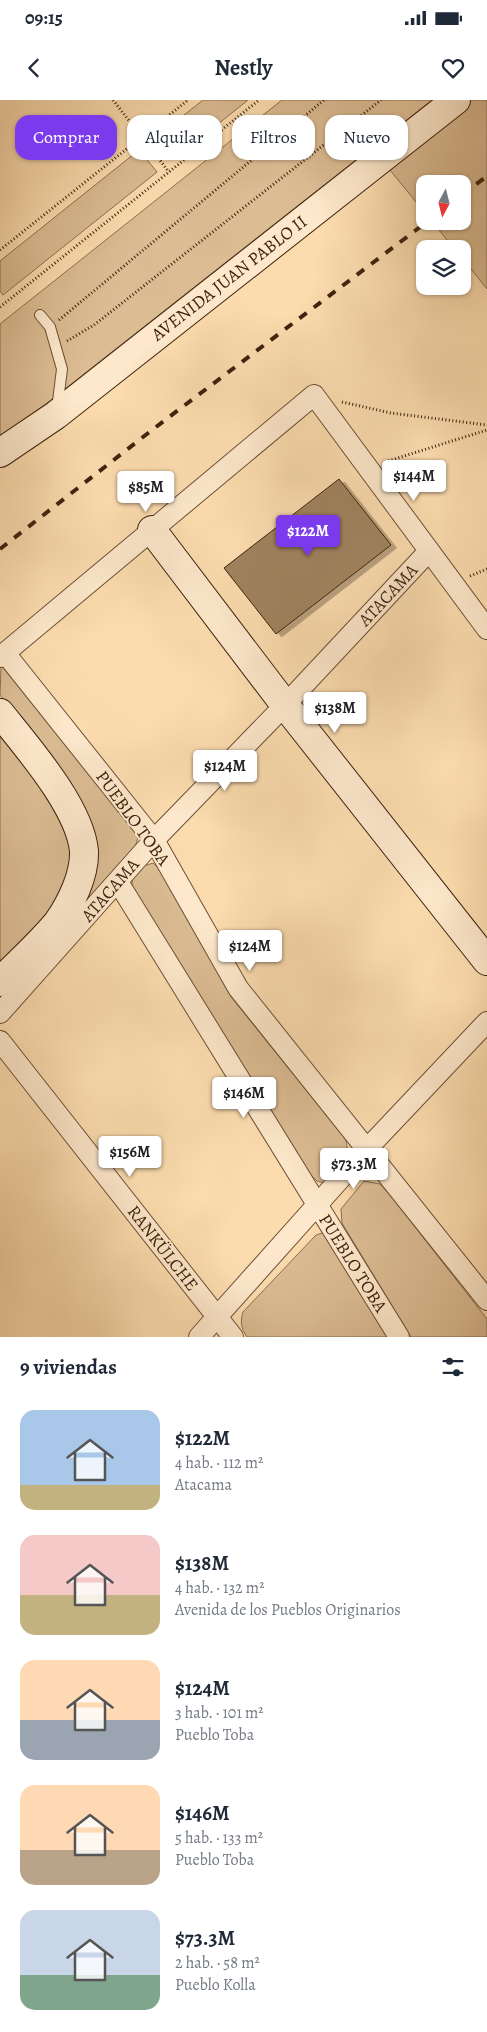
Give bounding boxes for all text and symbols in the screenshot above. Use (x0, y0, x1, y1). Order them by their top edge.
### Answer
text: 09:15 (25, 5, 63, 31)
text: Nestly (214, 53, 273, 83)
icon: back (20, 54, 48, 82)
icon: heart (439, 54, 467, 82)
chip: Comprar (15, 115, 117, 160)
chip: Alquilar (127, 115, 222, 160)
chip: Filtros (232, 115, 315, 160)
chip: Nuevo (325, 115, 408, 160)
north arrow (416, 175, 471, 230)
map controls (416, 175, 471, 295)
street label: AVENIDA JUAN PABLO II (145, 210, 312, 347)
button: layers (416, 240, 471, 295)
pin: $144M (379, 460, 449, 502)
text: $144M (393, 465, 435, 487)
pin: $85M (116, 470, 176, 513)
text: $85M (128, 476, 164, 498)
pin: $122M (273, 514, 343, 557)
text: $122M (287, 520, 329, 542)
street label: ATACAMA (352, 558, 423, 632)
pin: $138M (300, 692, 370, 734)
text: $138M (314, 697, 356, 719)
pin: $124M (190, 750, 260, 792)
text: $124M (204, 755, 246, 777)
street label: PUEBLO TOBA (90, 766, 176, 871)
street label: ATACAMA (75, 853, 145, 928)
pin: $124M (215, 930, 285, 972)
text: $124M (229, 935, 271, 957)
pin: $146M (209, 1076, 279, 1119)
text: $146M (223, 1082, 265, 1104)
pin: $156M (95, 1136, 165, 1178)
text: $156M (110, 1141, 150, 1163)
pin: $73.3M (313, 1148, 395, 1190)
text: $73.3M (331, 1153, 377, 1175)
street label: RANKÜLCHE (122, 1200, 204, 1296)
street label: PUEBLO TOBA (313, 1209, 393, 1317)
text: 9 viviendas (20, 1353, 117, 1381)
icon: filters (439, 1353, 467, 1381)
text: $122M (175, 1424, 230, 1452)
icon: home (60, 1430, 120, 1490)
text: 4 hab. · 112 m² (175, 1452, 263, 1474)
text: Atacama (175, 1474, 232, 1496)
text: $138M (175, 1549, 229, 1577)
icon: home (60, 1555, 120, 1615)
text: 4 hab. · 132 m² (175, 1577, 264, 1599)
text: Avenida de los Pueblos Originarios (175, 1599, 401, 1621)
text: $124M (175, 1674, 230, 1702)
icon: home (60, 1680, 120, 1740)
text: 3 hab. · 101 m² (175, 1702, 264, 1724)
text: Pueblo Toba (175, 1724, 254, 1746)
text: $146M (175, 1799, 230, 1827)
icon: home (60, 1805, 120, 1865)
text: 5 hab. · 133 m² (175, 1827, 263, 1849)
text: Pueblo Toba (175, 1849, 254, 1871)
text: $73.3M (175, 1924, 235, 1952)
icon: home (60, 1930, 120, 1990)
text: 2 hab. · 58 m² (175, 1952, 260, 1974)
text: Pueblo Kolla (175, 1974, 256, 1996)

